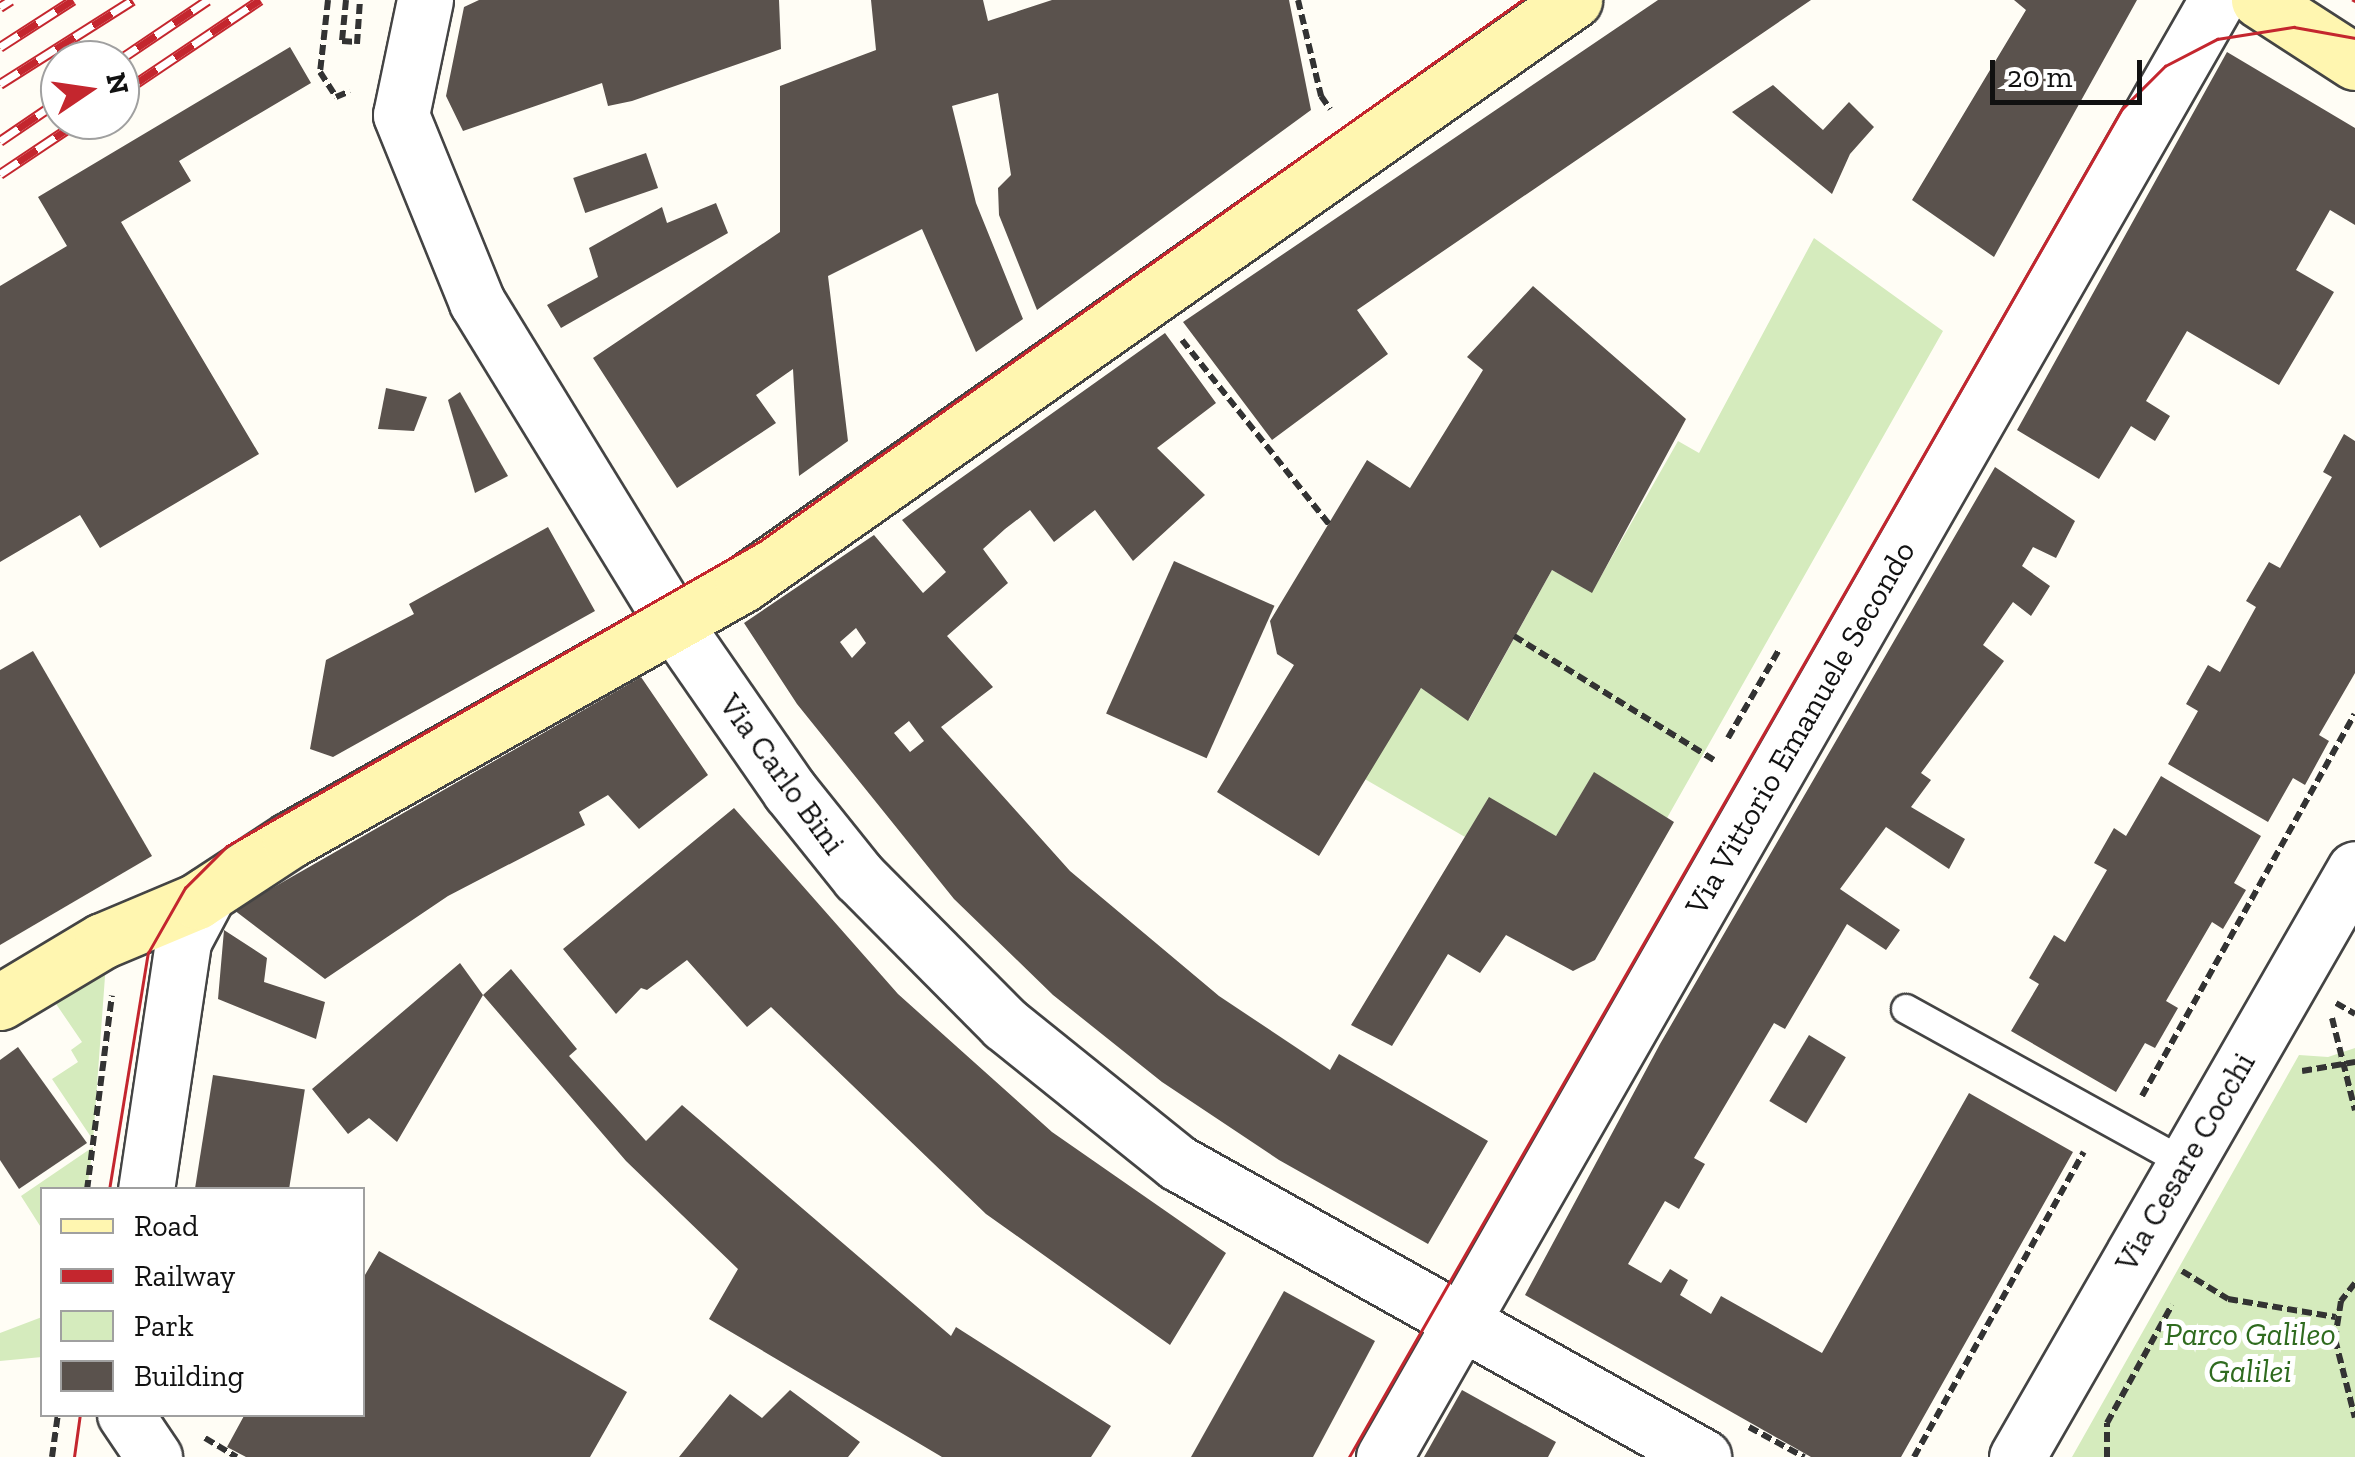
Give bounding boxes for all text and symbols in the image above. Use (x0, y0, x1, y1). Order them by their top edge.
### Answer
north arrow (40, 40, 140, 140)
scale bar (1995, 40, 2148, 102)
text: 20 m (2007, 59, 2072, 95)
text: N (99, 70, 136, 98)
street label: Via Vittorio Emanuele Secondo (1677, 534, 1923, 922)
street label: Via Carlo Bini (711, 686, 853, 862)
street label: Via Cesare Cocchi (2107, 1046, 2263, 1278)
legend (40, 1187, 365, 1417)
text: Road (134, 1208, 199, 1244)
text: Railway (134, 1258, 235, 1294)
text: Park (134, 1308, 194, 1344)
park label: Parco Galileo Galilei (2164, 1316, 2336, 1391)
text: Building (134, 1358, 244, 1394)

